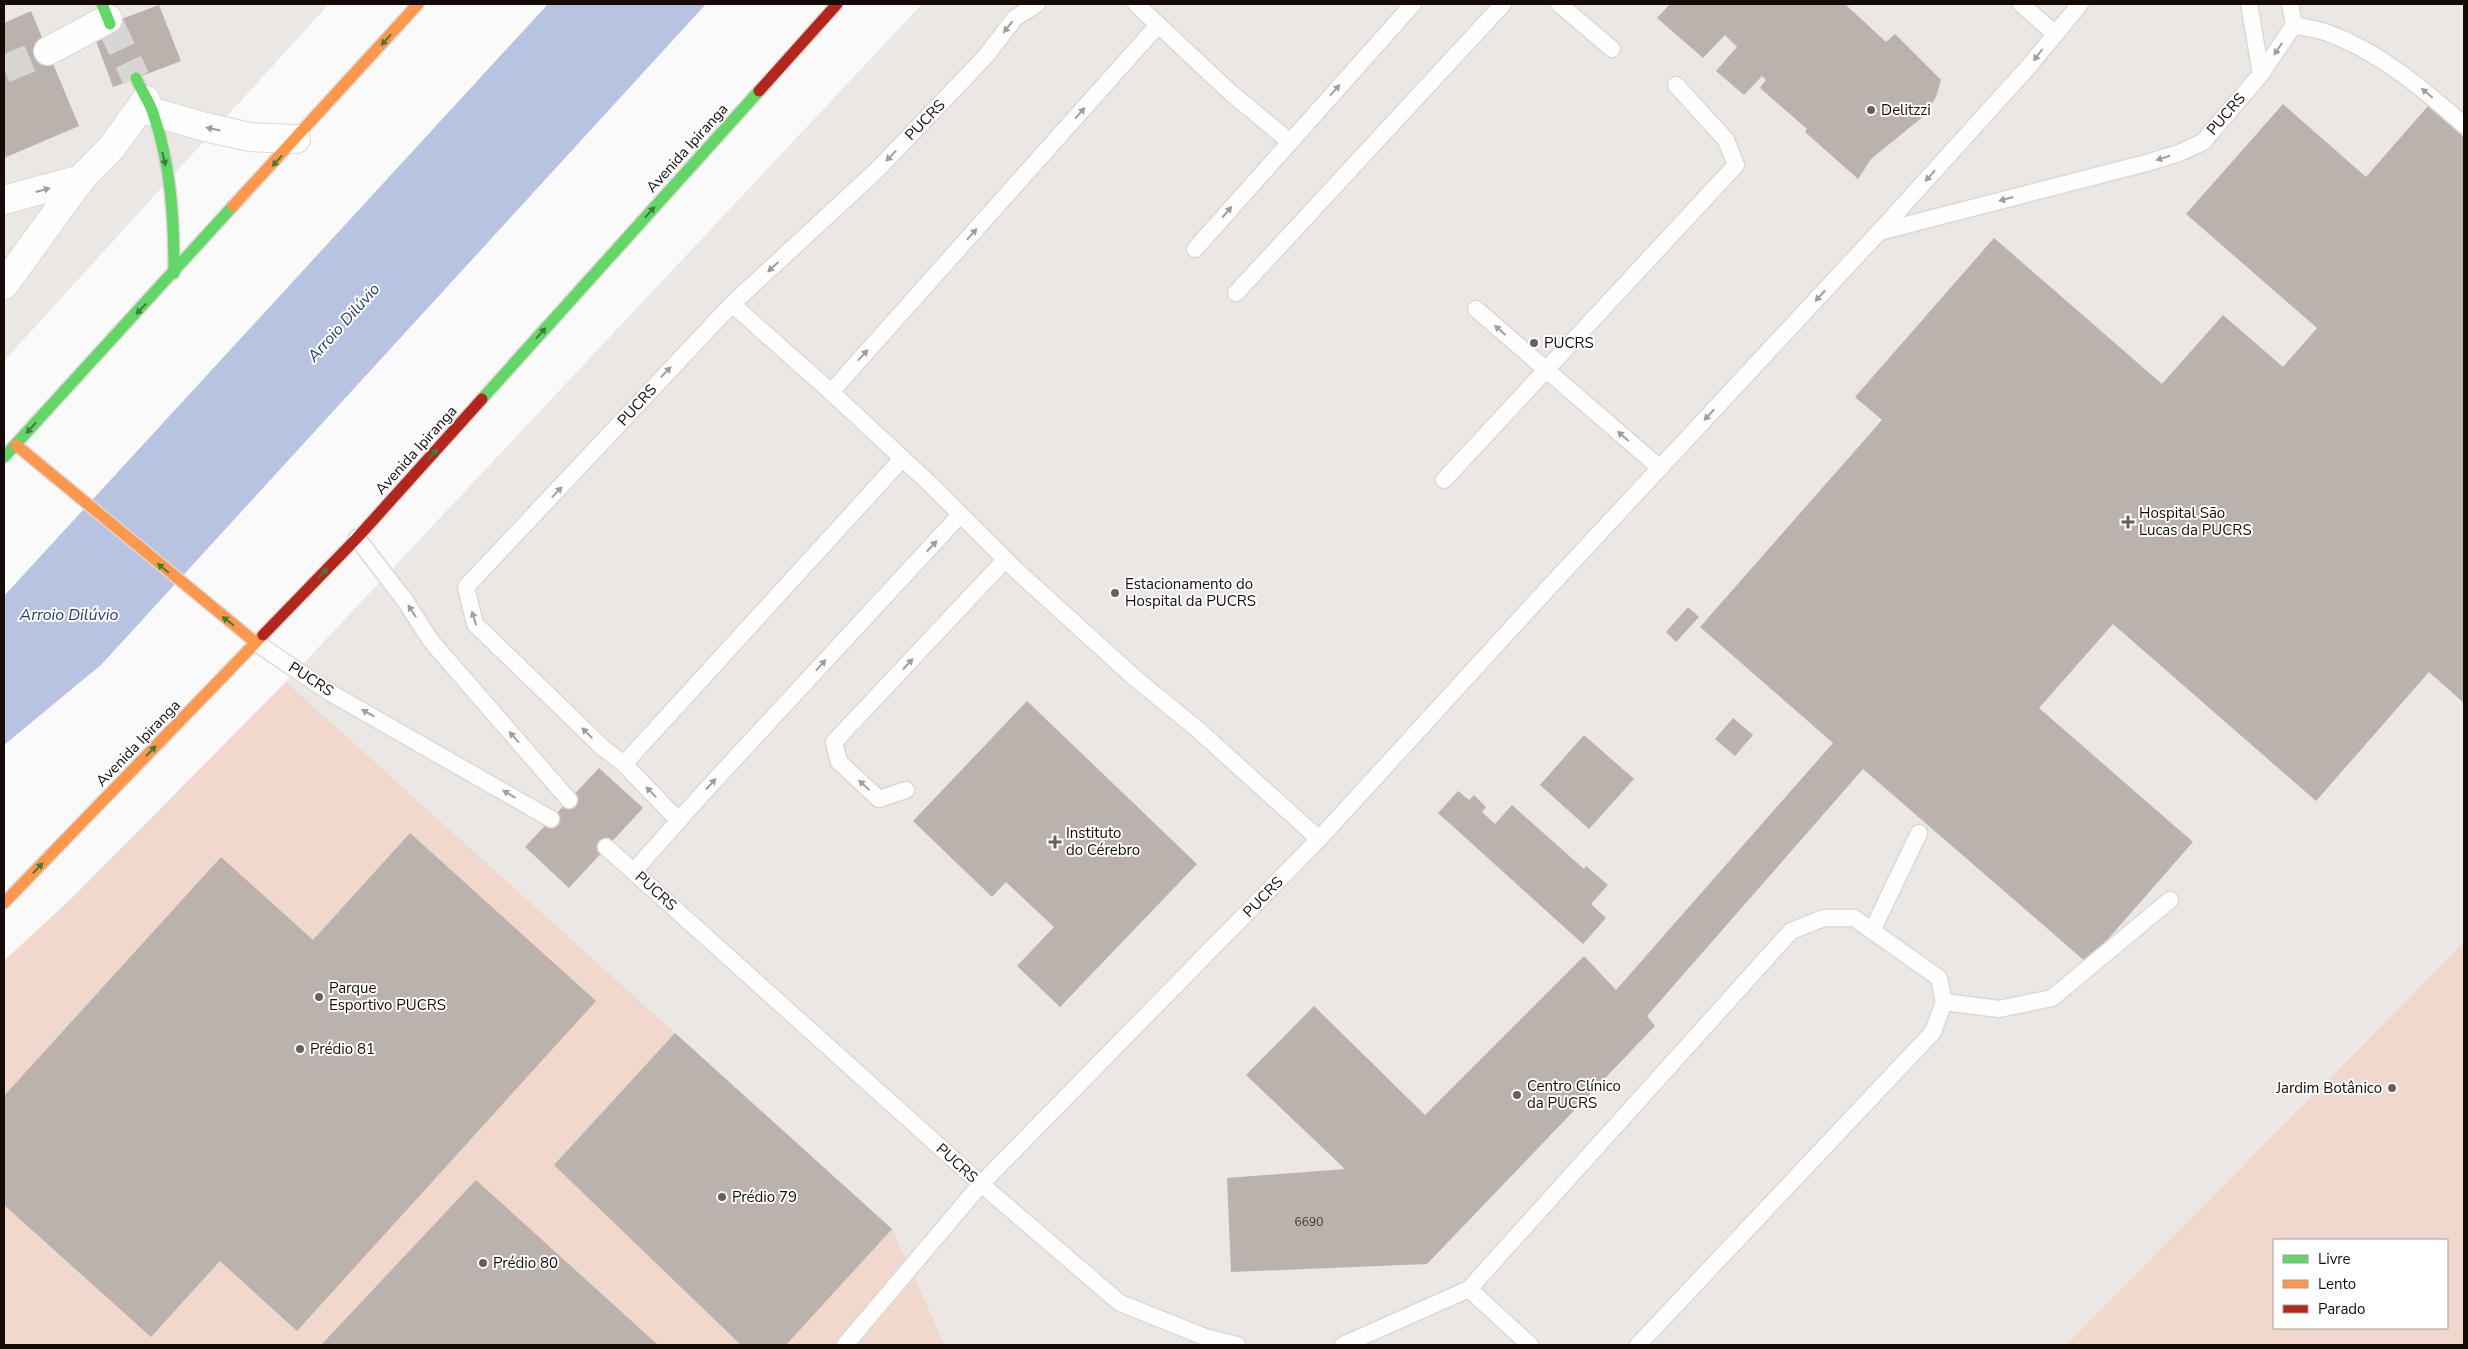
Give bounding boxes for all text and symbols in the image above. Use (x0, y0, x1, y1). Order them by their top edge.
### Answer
one-way arrow (1003, 20, 1013, 34)
one-way arrow (380, 33, 392, 45)
one-way arrow (2273, 42, 2283, 56)
one-way arrow (2033, 48, 2043, 62)
one-way arrow (1329, 85, 1341, 97)
one-way arrow (2421, 88, 2434, 99)
street label: PUCRS (2202, 89, 2250, 139)
street label: PUCRS (901, 95, 949, 145)
street label: Avenida Ipiranga (642, 99, 732, 197)
place label: Delitzzi (1881, 100, 1931, 120)
marker: Delitzzi (1865, 104, 1877, 116)
one-way arrow (1074, 107, 1086, 119)
one-way arrow (206, 125, 221, 133)
one-way arrow (885, 149, 897, 161)
one-way arrow (160, 152, 168, 167)
one-way arrow (271, 154, 283, 166)
one-way arrow (2155, 154, 2170, 162)
one-way arrow (1924, 170, 1936, 182)
one-way arrow (35, 185, 50, 193)
one-way arrow (1998, 195, 2013, 203)
one-way arrow (644, 206, 656, 218)
one-way arrow (1221, 207, 1233, 219)
one-way arrow (966, 228, 977, 241)
one-way arrow (767, 261, 779, 273)
water label: Arroio Dilúvio (302, 279, 385, 367)
one-way arrow (1814, 289, 1826, 301)
one-way arrow (135, 303, 147, 315)
one-way arrow (1494, 325, 1506, 336)
one-way arrow (535, 327, 547, 339)
place label: PUCRS (1544, 333, 1594, 353)
marker: PUCRS (1528, 337, 1540, 349)
one-way arrow (858, 349, 869, 362)
one-way arrow (660, 367, 672, 379)
street label: PUCRS (613, 380, 661, 430)
street label: Avenida Ipiranga (371, 401, 461, 499)
one-way arrow (1703, 409, 1715, 421)
one-way arrow (25, 422, 37, 434)
one-way arrow (1617, 431, 1629, 442)
one-way arrow (427, 448, 439, 460)
one-way arrow (551, 487, 563, 499)
place label: Hospital São Lucas da PUCRS (2139, 503, 2252, 540)
marker: Hospital São Lucas da PUCRS (2121, 515, 2135, 529)
one-way arrow (926, 540, 938, 552)
one-way arrow (157, 562, 170, 573)
one-way arrow (316, 567, 328, 579)
place label: Estacionamento do Hospital da PUCRS (1125, 574, 1256, 611)
marker: Estacionamento do Hospital da PUCRS (1109, 587, 1121, 599)
water label: Arroio Dilúvio (19, 604, 118, 626)
one-way arrow (407, 605, 417, 618)
one-way arrow (470, 610, 478, 625)
one-way arrow (222, 615, 235, 626)
street label: PUCRS (285, 657, 337, 701)
one-way arrow (902, 658, 914, 670)
one-way arrow (815, 659, 827, 671)
street label: Avenida Ipiranga (91, 695, 185, 791)
one-way arrow (361, 709, 375, 718)
one-way arrow (582, 727, 594, 739)
one-way arrow (508, 732, 520, 744)
one-way arrow (145, 746, 157, 758)
one-way arrow (705, 779, 717, 791)
one-way arrow (858, 779, 870, 791)
one-way arrow (645, 787, 657, 799)
one-way arrow (503, 789, 516, 798)
place label: Instituto do Cérebro (1066, 823, 1140, 860)
marker: Instituto do Cérebro (1048, 835, 1062, 849)
one-way arrow (32, 862, 44, 874)
street label: PUCRS (631, 867, 681, 915)
street label: PUCRS (1239, 872, 1287, 922)
place label: Parque Esportivo PUCRS (329, 978, 446, 1015)
marker: Parque Esportivo PUCRS (313, 991, 325, 1003)
place label: Prédio 81 (310, 1039, 375, 1059)
marker: Prédio 81 (294, 1043, 306, 1055)
place label: Centro Clínico da PUCRS (1527, 1076, 1621, 1113)
place label: Jardim Botânico (2275, 1078, 2382, 1098)
marker: Jardim Botânico (2386, 1082, 2398, 1094)
marker: Centro Clínico da PUCRS (1511, 1089, 1523, 1101)
street label: PUCRS (932, 1139, 982, 1187)
place label: Prédio 79 (732, 1187, 797, 1207)
marker: Prédio 79 (716, 1191, 728, 1203)
house number: 6690 (1295, 1214, 1323, 1230)
legend (2273, 1239, 2448, 1329)
text: Livre (2318, 1249, 2351, 1269)
place label: Prédio 80 (493, 1253, 558, 1273)
marker: Prédio 80 (477, 1257, 489, 1269)
text: Lento (2318, 1274, 2356, 1294)
text: Parado (2318, 1299, 2365, 1319)

